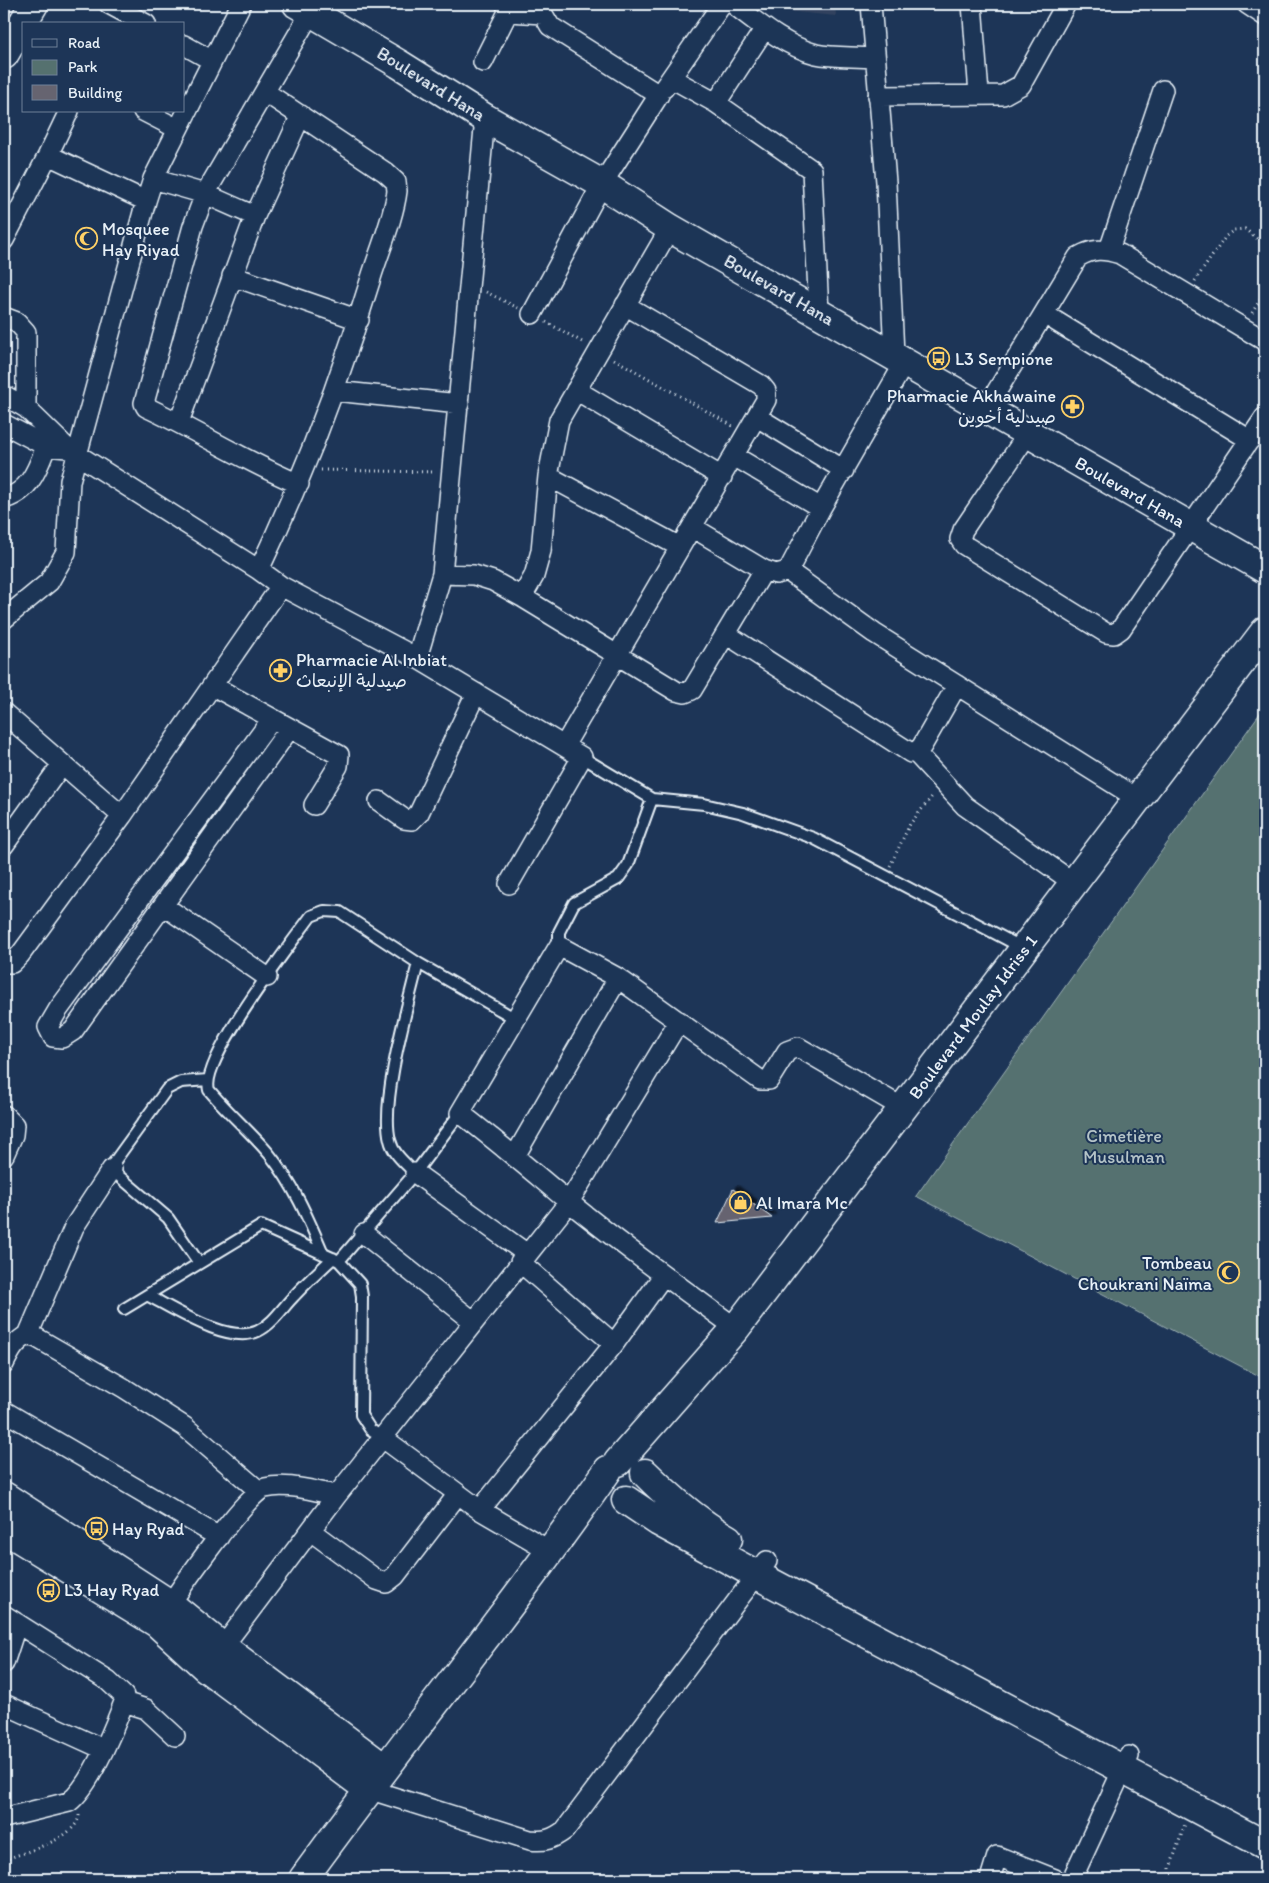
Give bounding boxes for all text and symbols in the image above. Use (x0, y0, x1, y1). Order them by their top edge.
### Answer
legend (22, 22, 185, 112)
text: Road (68, 34, 101, 52)
street label: Boulevard Hana (373, 42, 490, 126)
text: Park (68, 58, 98, 76)
text: Building (68, 84, 122, 102)
place label: Mosquee Hay Riyad (102, 218, 180, 261)
mosque icon: Mosquee Hay Riyad (74, 227, 98, 251)
street label: Boulevard Hana (720, 250, 839, 331)
bus stop icon: L3 Sempione (927, 347, 951, 371)
place label: L3 Sempione (955, 348, 1053, 370)
place label: Pharmacie Akhawaine صيدلية أخوين (887, 385, 1056, 428)
pharmacy icon: Pharmacie Akhawaine صيدلية أخوين (1060, 394, 1084, 418)
street label: Boulevard Hana (1071, 452, 1190, 533)
place label: Pharmacie Al Inbiat صيدلية الإنبعاث (296, 649, 447, 692)
pharmacy icon: Pharmacie Al Inbiat صيدلية الإنبعاث (268, 658, 292, 682)
street label: Boulevard Moulay Idriss 1 (904, 930, 1042, 1104)
park label: Cimetière Musulman (1083, 1125, 1165, 1168)
shop icon: Al Imara Mc (728, 1191, 752, 1215)
place label: Al Imara Mc (756, 1192, 848, 1214)
place label: Tombeau Choukrani Naïma (1078, 1252, 1213, 1295)
mosque icon: Tombeau Choukrani Naïma (1216, 1261, 1240, 1285)
bus stop icon: Hay Ryad (84, 1517, 108, 1541)
place label: Hay Ryad (112, 1518, 185, 1540)
bus stop icon: L3 Hay Ryad (36, 1578, 60, 1602)
place label: L3 Hay Ryad (64, 1579, 159, 1601)

